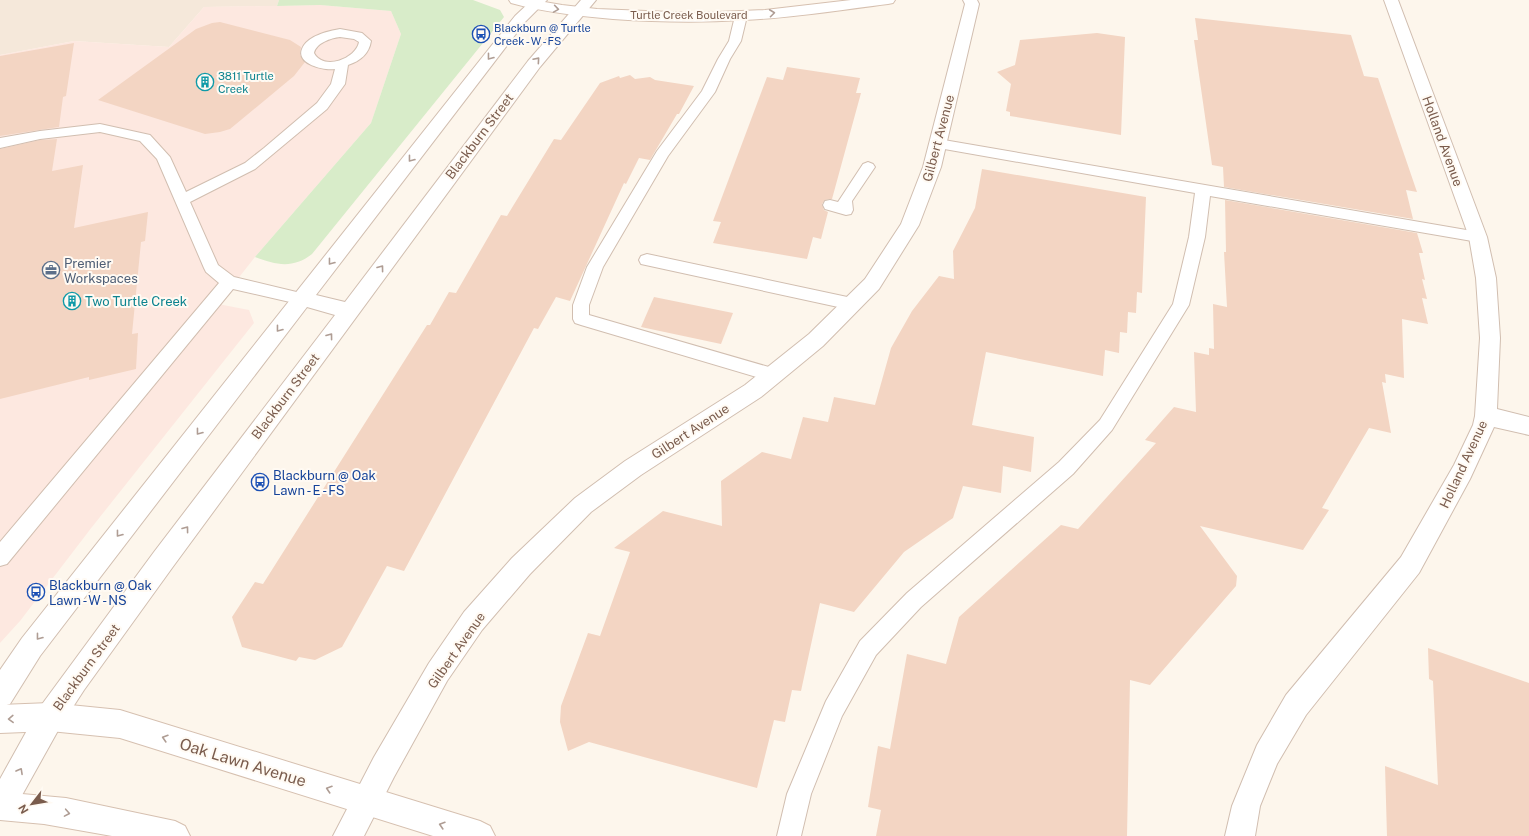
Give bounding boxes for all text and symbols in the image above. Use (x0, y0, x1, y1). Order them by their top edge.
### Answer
one-way arrow (553, 4, 559, 13)
street label: Turtle Creek Boulevard (630, 9, 748, 21)
one-way arrow (769, 9, 775, 18)
place label: Blackburn @ Turtle Creek - W - FS (494, 22, 591, 47)
bus stop icon: Blackburn @ Turtle Creek - W - FS (471, 24, 491, 44)
one-way arrow (488, 52, 495, 59)
one-way arrow (532, 57, 540, 65)
place label: 3811 Turtle Creek (218, 70, 274, 95)
building icon: 3811 Turtle Creek (195, 72, 215, 92)
street label: Blackburn Street (442, 91, 516, 182)
street label: Gilbert Avenue (920, 93, 957, 183)
street label: Holland Avenue (1419, 94, 1466, 188)
one-way arrow (409, 155, 416, 162)
place label: Premier Workspaces (64, 256, 138, 286)
one-way arrow (329, 258, 336, 265)
office icon: Premier Workspaces (41, 260, 61, 280)
one-way arrow (376, 266, 383, 273)
building icon: Two Turtle Creek (62, 291, 82, 311)
place label: Two Turtle Creek (85, 294, 187, 309)
one-way arrow (277, 325, 284, 332)
one-way arrow (326, 333, 333, 340)
street label: Blackburn Street (248, 351, 322, 442)
street label: Gilbert Avenue (649, 401, 732, 462)
street label: Holland Avenue (1437, 418, 1490, 510)
one-way arrow (197, 427, 204, 434)
place label: Blackburn @ Oak Lawn - E - FS (273, 468, 376, 498)
bus stop icon: Blackburn @ Oak Lawn - E - FS (250, 472, 270, 492)
one-way arrow (182, 526, 189, 533)
one-way arrow (117, 530, 124, 537)
place label: Blackburn @ Oak Lawn - W - NS (49, 578, 152, 608)
bus stop icon: Blackburn @ Oak Lawn - W - NS (26, 582, 46, 602)
street label: Gilbert Avenue (425, 609, 488, 691)
street label: Blackburn Street (50, 621, 123, 713)
one-way arrow (37, 632, 44, 639)
one-way arrow (8, 714, 14, 723)
one-way arrow (162, 734, 169, 742)
street label: Oak Lawn Avenue (177, 734, 308, 791)
one-way arrow (15, 768, 22, 775)
north arrow (12, 784, 52, 824)
one-way arrow (326, 785, 333, 793)
text: N (16, 802, 31, 816)
one-way arrow (64, 808, 70, 816)
one-way arrow (439, 821, 446, 830)

